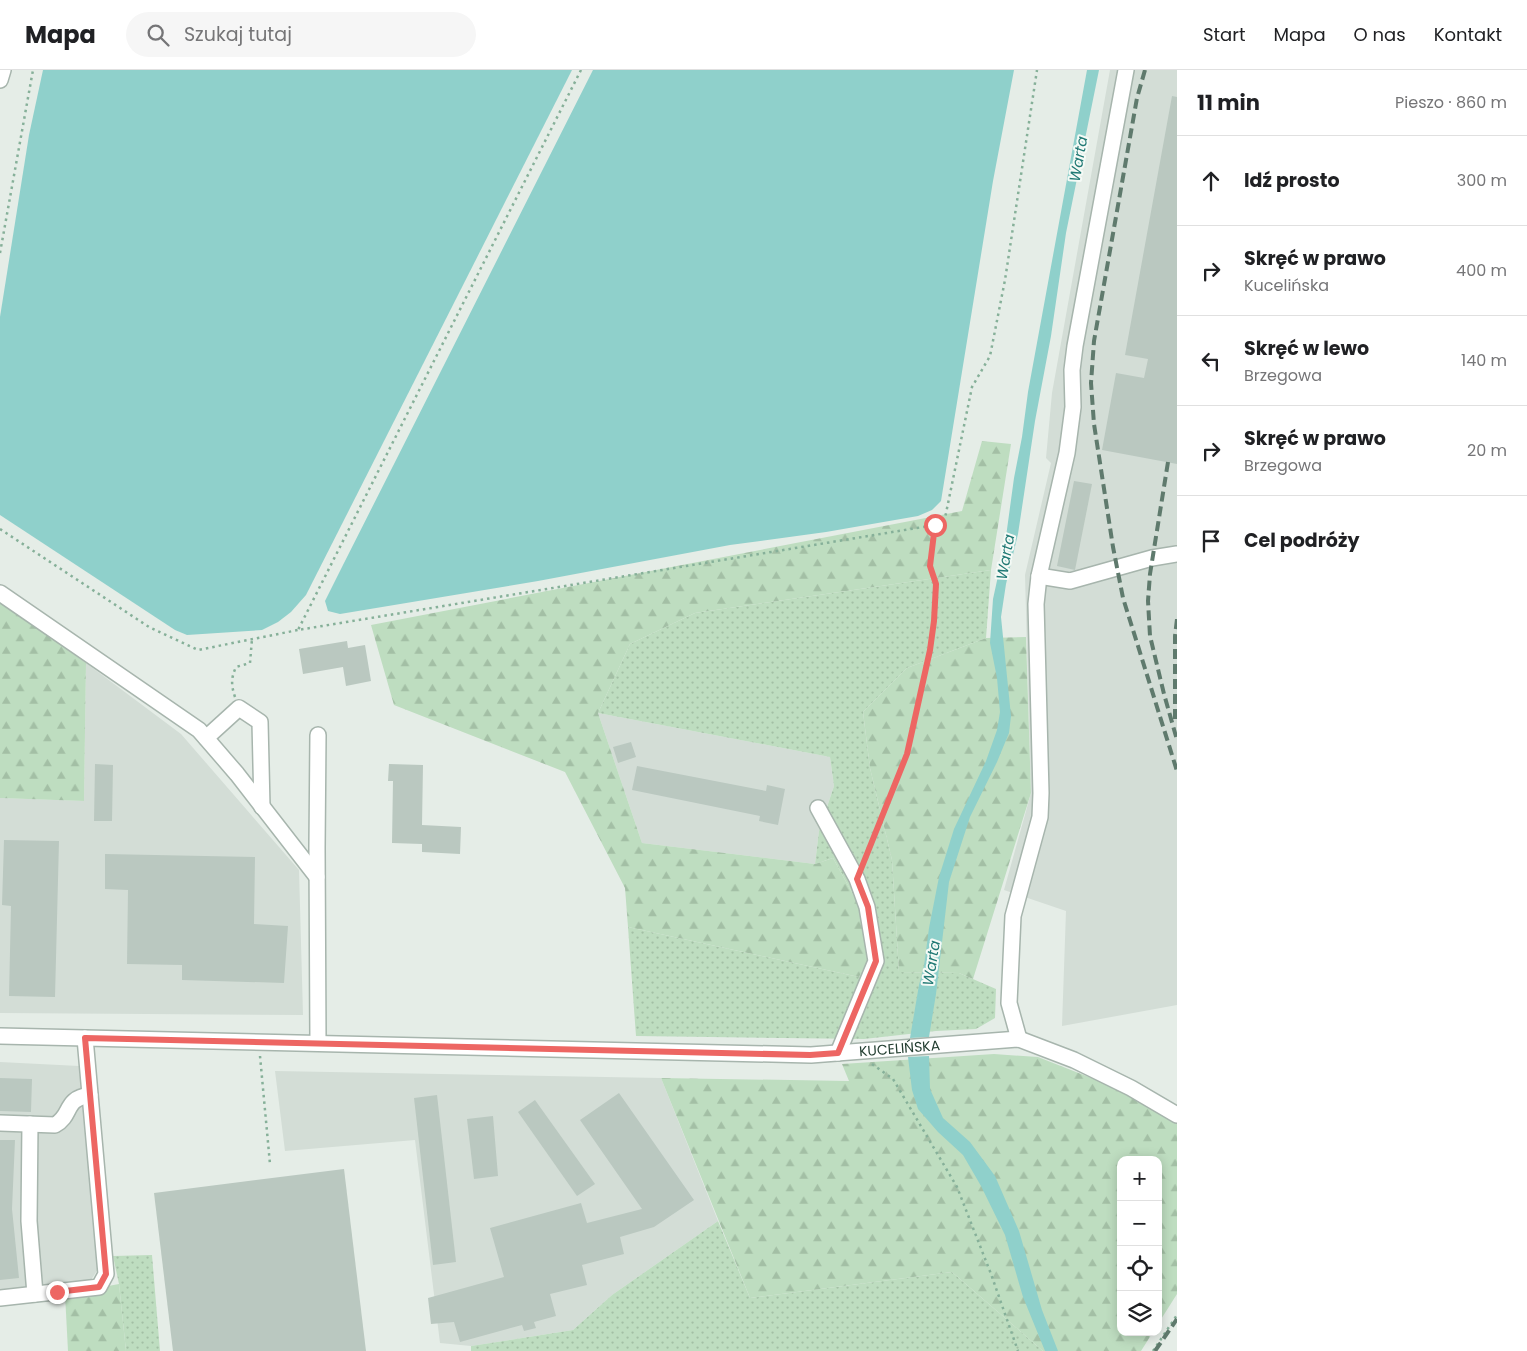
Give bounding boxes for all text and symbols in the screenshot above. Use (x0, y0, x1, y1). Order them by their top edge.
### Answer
search box (126, 12, 476, 57)
text: Mapa (25, 18, 96, 51)
icon: search (144, 21, 172, 49)
text: Szukaj tutaj (184, 21, 292, 48)
text: Start (1203, 22, 1246, 47)
text: Mapa (1274, 22, 1326, 47)
text: O nas (1354, 22, 1406, 47)
text: Kontakt (1434, 22, 1502, 47)
text: 11 min (1197, 88, 1260, 117)
text: Pieszo · 860 m (1395, 91, 1507, 114)
water label: Warta (1064, 135, 1092, 183)
icon: ahead (1197, 167, 1225, 195)
text: Idź prosto (1244, 167, 1340, 194)
text: 300 m (1457, 169, 1507, 192)
text: Skręć w prawo (1244, 245, 1386, 272)
icon: right (1197, 257, 1225, 285)
text: 400 m (1456, 259, 1507, 282)
text: Kucelińska (1244, 274, 1329, 297)
text: Skręć w lewo (1244, 335, 1369, 362)
icon: left (1197, 347, 1225, 375)
text: 140 m (1461, 349, 1507, 372)
text: Brzegowa (1244, 364, 1322, 387)
text: Skręć w prawo (1244, 425, 1386, 452)
icon: right (1197, 437, 1225, 465)
text: 20 m (1467, 439, 1507, 462)
text: Brzegowa (1244, 454, 1322, 477)
route start (924, 514, 947, 537)
icon: arrive (1197, 527, 1225, 555)
text: Cel podróży (1244, 527, 1359, 554)
water label: Warta (991, 533, 1019, 581)
water label: Warta (917, 939, 945, 987)
street label: KUCELIŃSKA (858, 1035, 941, 1061)
map controls (1117, 1156, 1162, 1336)
button: + (1117, 1156, 1162, 1201)
button: − (1117, 1201, 1162, 1246)
button: locate (1117, 1246, 1162, 1291)
route end (46, 1281, 69, 1304)
button: layers (1117, 1291, 1162, 1336)

